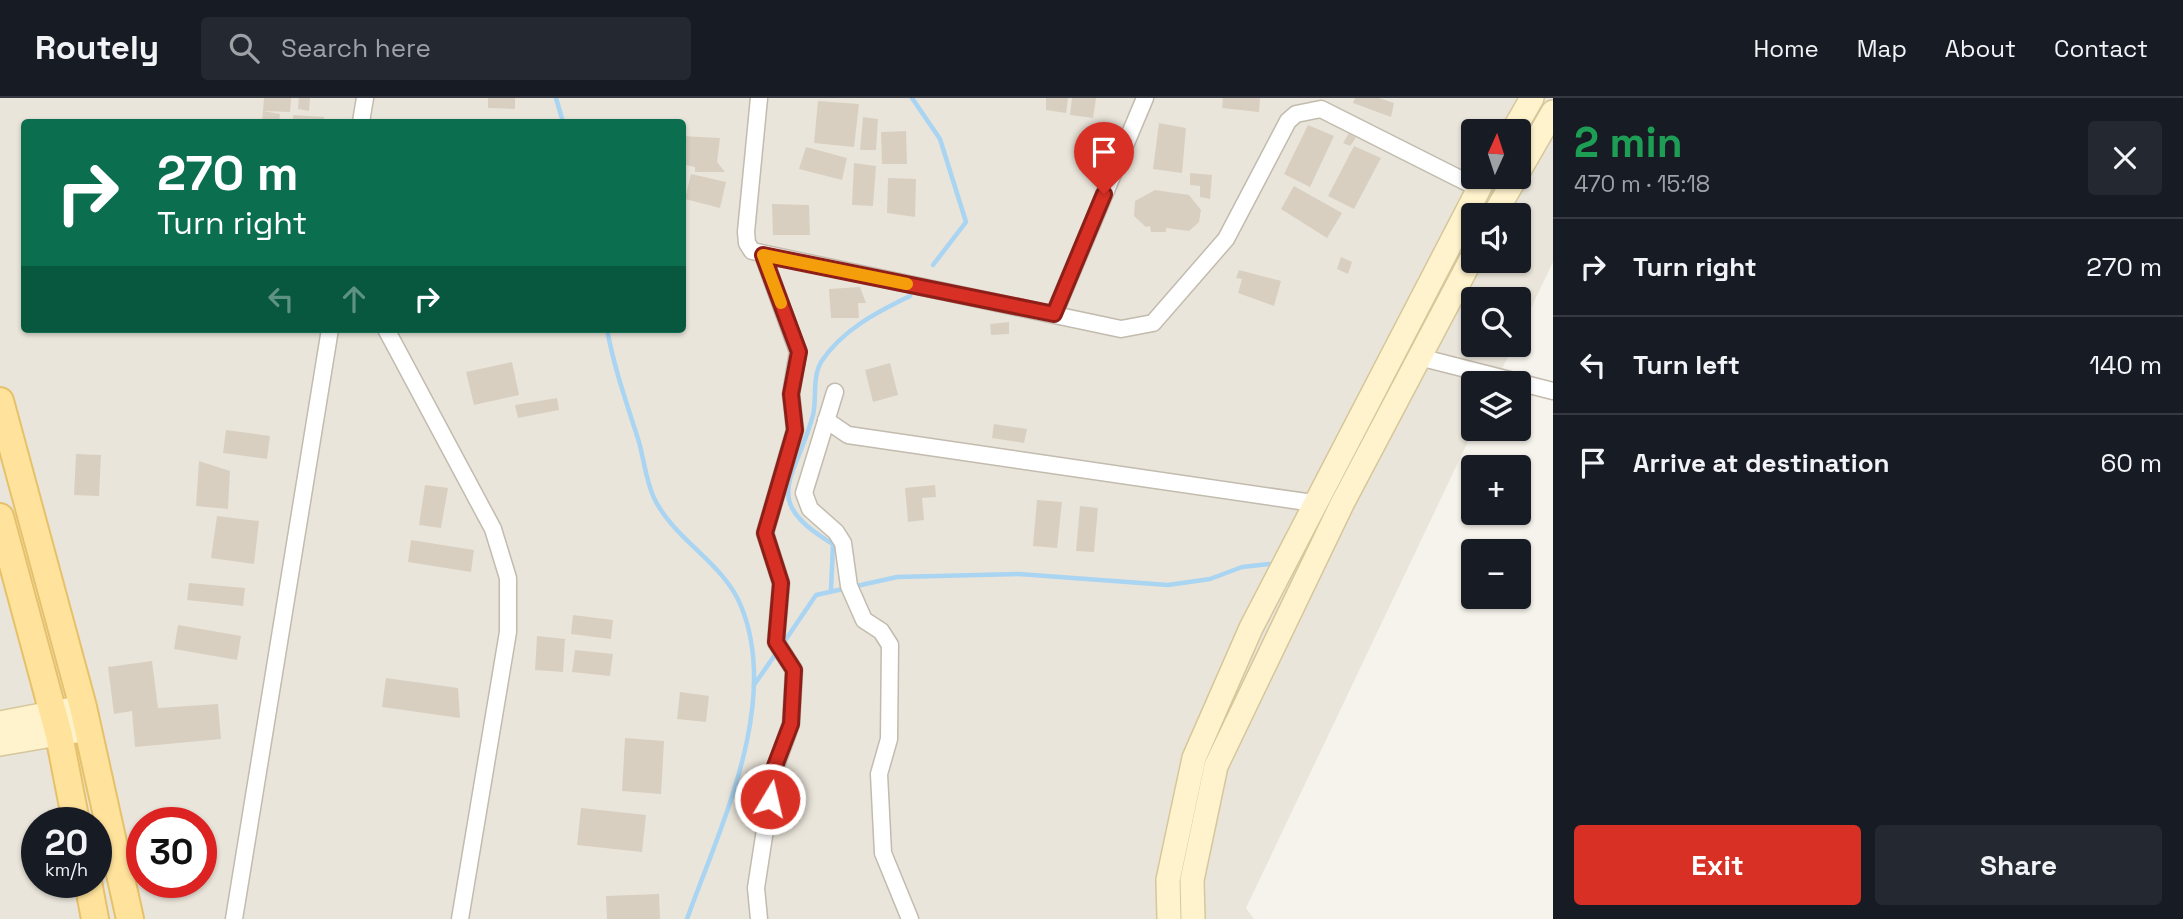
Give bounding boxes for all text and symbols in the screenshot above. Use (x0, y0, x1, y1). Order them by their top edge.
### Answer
search box (201, 17, 691, 80)
text: Routely (35, 27, 159, 69)
icon: search (225, 29, 263, 67)
text: Search here (281, 31, 431, 65)
text: Home (1753, 33, 1819, 64)
text: Map (1857, 33, 1907, 64)
text: About (1945, 33, 2016, 64)
text: Contact (2054, 33, 2148, 64)
text: 2 min (1574, 116, 1683, 169)
north arrow (1461, 119, 1531, 189)
map controls (1461, 119, 1531, 609)
button: close (2088, 121, 2162, 195)
pin (1074, 122, 1134, 194)
icon: arrive (1085, 133, 1123, 171)
text: 270 m (157, 142, 299, 204)
icon: right (42, 147, 133, 238)
text: 470 m · 15:18 (1574, 169, 1710, 199)
text: Turn right (157, 203, 307, 243)
button: sound (1461, 203, 1531, 273)
icon: right (1574, 248, 1612, 286)
text: Turn right (1633, 250, 1757, 284)
text: 270 m (2086, 250, 2162, 284)
icon: left (262, 280, 300, 318)
icon: ahead (335, 280, 373, 318)
icon: right (408, 280, 446, 318)
button: search (1461, 287, 1531, 357)
icon: left (1574, 346, 1612, 384)
text: Turn left (1633, 348, 1740, 382)
text: 140 m (2089, 348, 2162, 382)
button: layers (1461, 371, 1531, 441)
icon: arrive (1574, 444, 1612, 482)
text: Arrive at destination (1633, 446, 1890, 480)
text: 60 m (2100, 446, 2162, 480)
button: + (1461, 455, 1531, 525)
button: − (1461, 539, 1531, 609)
position arrow (733, 762, 807, 836)
speed limit sign: 30 (126, 807, 217, 898)
text: 20 (45, 821, 88, 865)
button: Exit (1574, 825, 1861, 905)
button: Share (1875, 825, 2162, 905)
text: km/h (45, 858, 88, 881)

